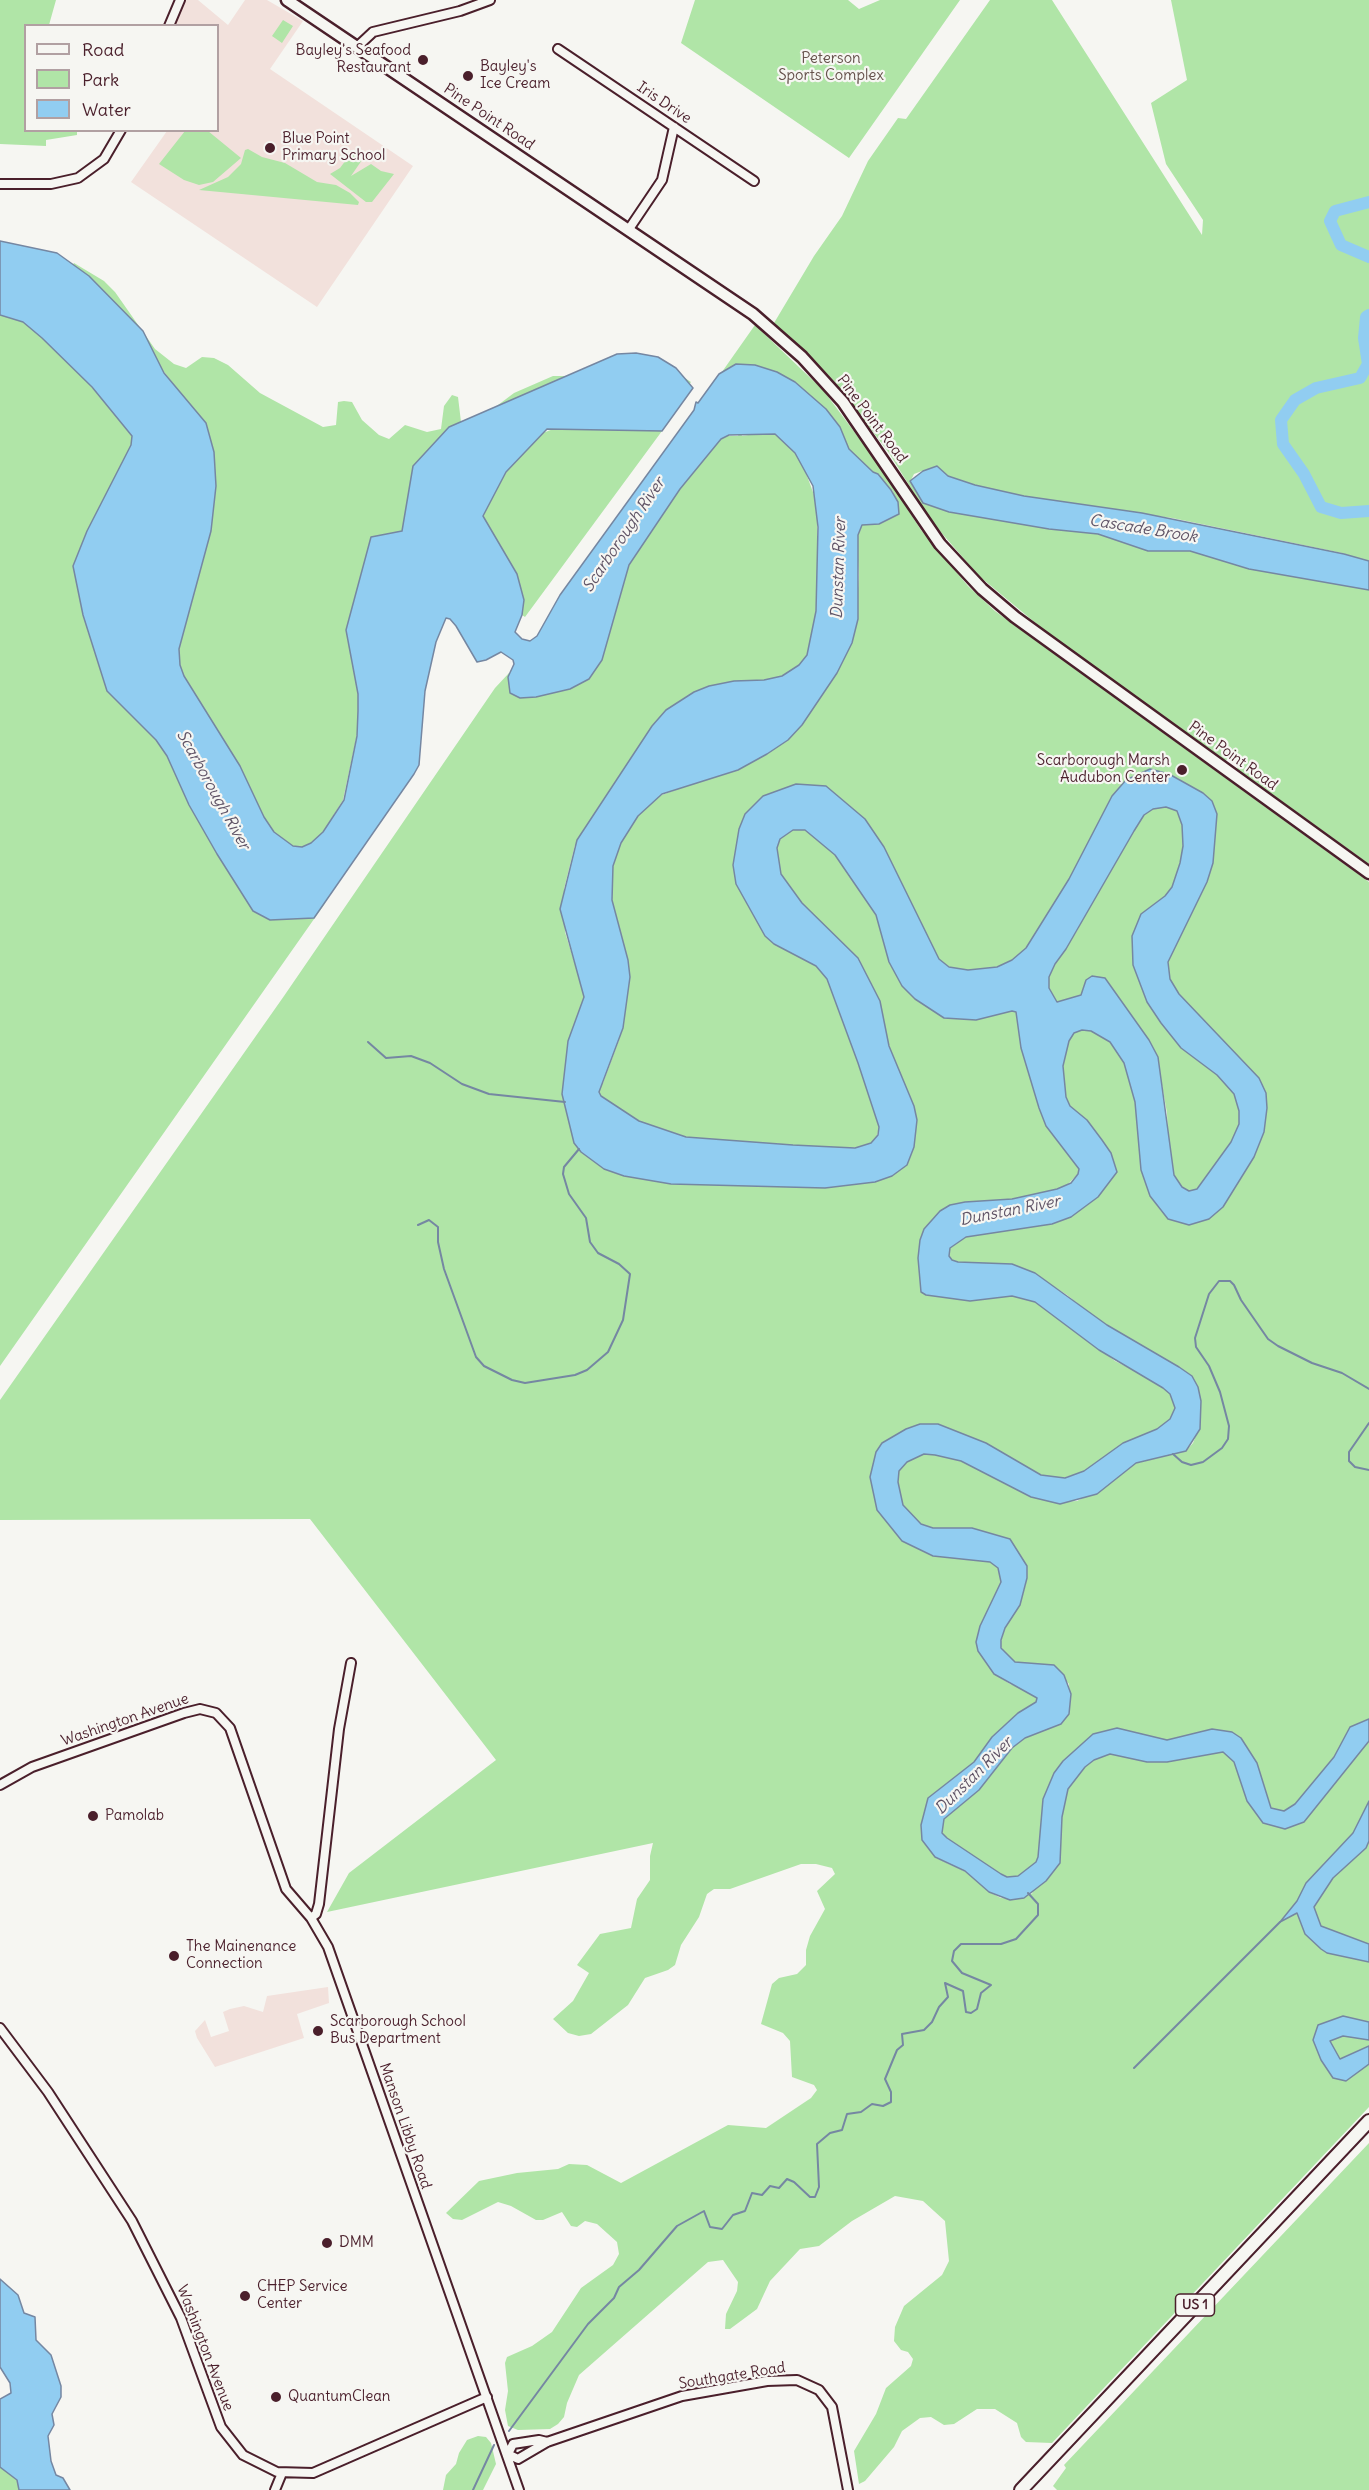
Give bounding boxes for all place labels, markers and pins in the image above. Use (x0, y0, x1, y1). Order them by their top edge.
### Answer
place label: Bayley's Seafood Restaurant (296, 42, 411, 77)
marker: Bayley's Seafood Restaurant (416, 53, 430, 67)
place label: Bayley's Ice Cream (480, 58, 550, 93)
marker: Bayley's Ice Cream (461, 69, 475, 83)
place label: Blue Point Primary School (282, 130, 385, 165)
marker: Blue Point Primary School (263, 141, 277, 155)
place label: Scarborough Marsh Audubon Center (1037, 752, 1170, 787)
marker: Scarborough Marsh Audubon Center (1175, 763, 1189, 777)
place label: Pamolab (105, 1807, 164, 1825)
marker: Pamolab (86, 1809, 100, 1823)
place label: The Mainenance Connection (186, 1938, 296, 1973)
marker: The Mainenance Connection (167, 1949, 181, 1963)
place label: Scarborough School Bus Department (330, 2013, 466, 2048)
marker: Scarborough School Bus Department (311, 2024, 325, 2038)
place label: DMM (339, 2234, 374, 2252)
marker: DMM (320, 2236, 334, 2250)
place label: CHEP Service Center (257, 2278, 348, 2313)
marker: CHEP Service Center (238, 2289, 252, 2303)
place label: QuantumClean (288, 2388, 391, 2406)
marker: QuantumClean (269, 2390, 283, 2404)

